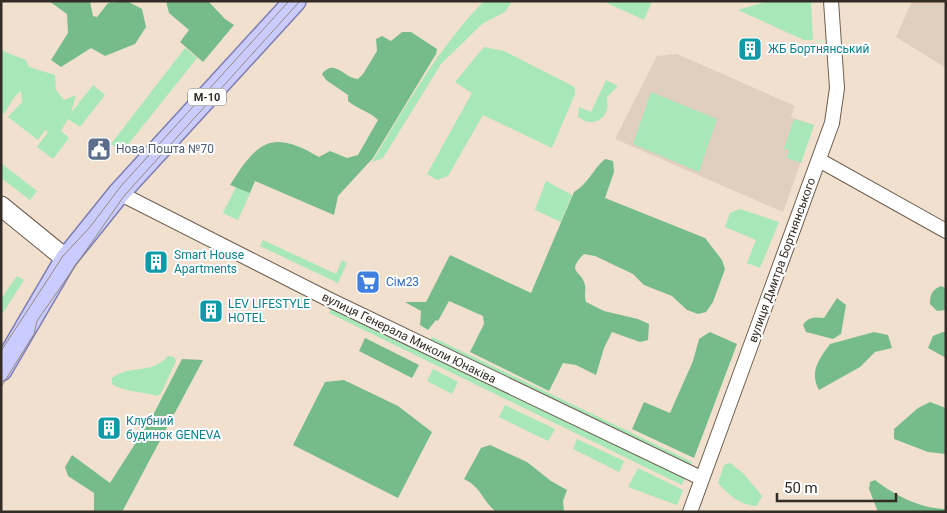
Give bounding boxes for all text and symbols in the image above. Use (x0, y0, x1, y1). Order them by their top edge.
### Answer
building icon: ЖБ Бортнянський (737, 36, 763, 62)
place label: ЖБ Бортнянський (768, 42, 870, 56)
road number: М-10 (188, 88, 226, 105)
public building icon: Нова Пошта №70 (86, 136, 112, 162)
place label: Нова Пошта №70 (116, 142, 214, 156)
street label: вулиця Дмитра Бортнянського (746, 176, 818, 344)
place label: Smart House Apartments (174, 248, 244, 276)
building icon: Smart House Apartments (143, 249, 169, 275)
supermarket icon: Сім23 (355, 269, 381, 295)
place label: Сім23 (386, 275, 419, 289)
street label: вулиця Генерала Миколи Юнаківа (320, 290, 498, 386)
place label: LEV LIFESTYLE HOTEL (228, 297, 310, 325)
building icon: LEV LIFESTYLE HOTEL (198, 298, 224, 324)
place label: Клубний будинок GENEVA (126, 414, 221, 442)
building icon: Клубний будинок GENEVA (96, 415, 122, 441)
scale bar (777, 470, 896, 502)
text: 50 m (784, 479, 818, 497)

